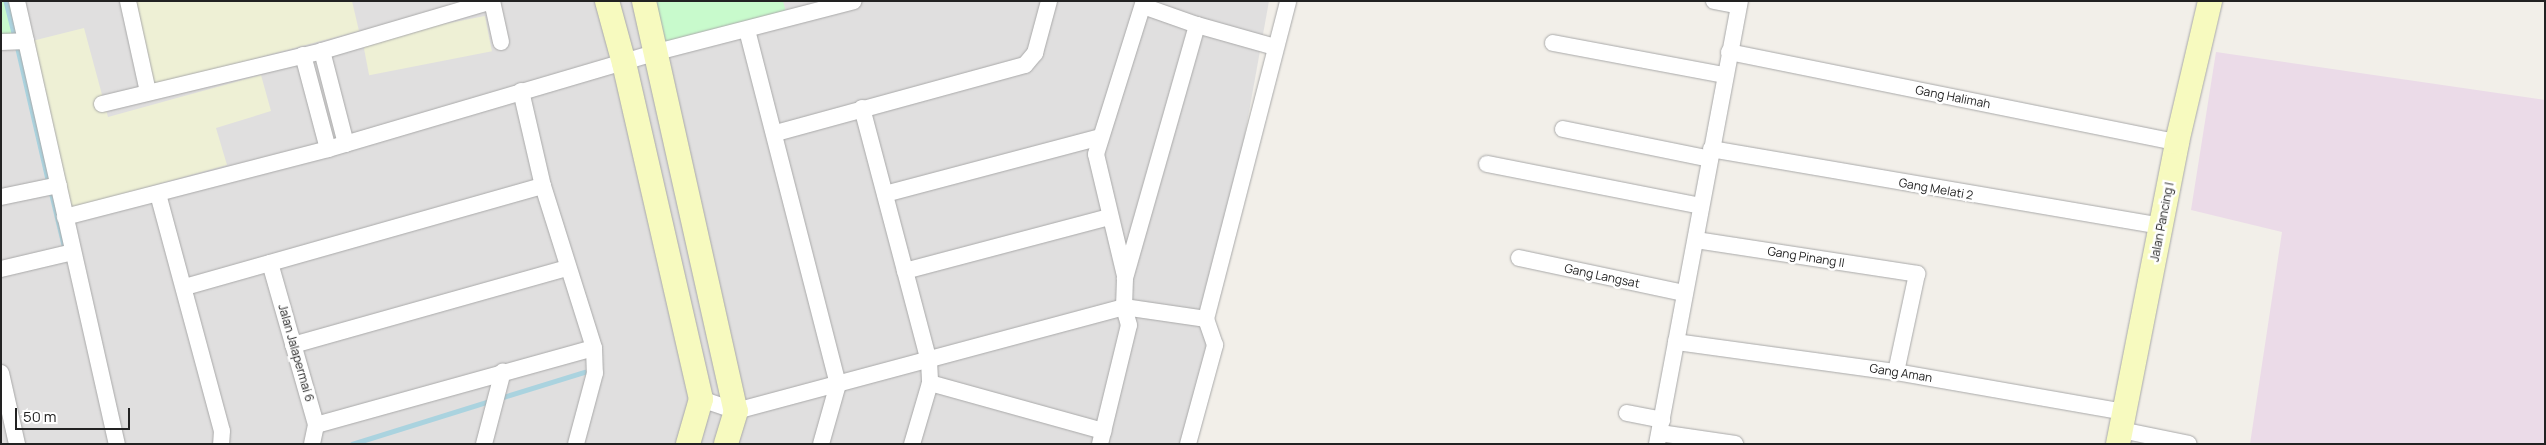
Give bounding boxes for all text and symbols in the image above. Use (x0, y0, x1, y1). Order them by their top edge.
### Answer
street label: Gang Halimah (1914, 83, 1992, 111)
street label: Gang Melati 2 (1898, 175, 1974, 203)
street label: Jalan Pancing I (2147, 181, 2177, 263)
street label: Gang Pinang II (1766, 244, 1846, 270)
street label: Gang Langsat (1563, 261, 1641, 291)
street label: Jalan Jalapermai 6 (275, 303, 317, 403)
street label: Gang Aman (1869, 361, 1933, 385)
scale bar (18, 398, 132, 430)
text: 50 m (23, 406, 57, 427)

